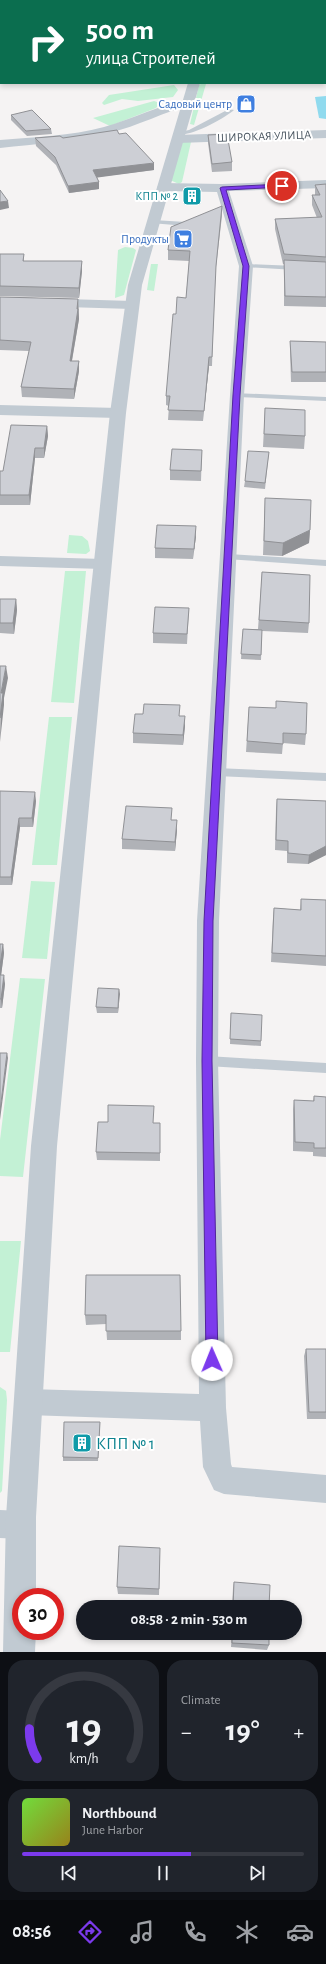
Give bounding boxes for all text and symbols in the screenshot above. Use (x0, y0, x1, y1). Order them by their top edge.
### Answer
icon: right (20, 16, 72, 68)
text: 500 m (86, 17, 154, 45)
text: улица Строителей (86, 50, 216, 68)
shop icon: Садовый центр (235, 93, 257, 115)
place label: Садовый центр (158, 98, 232, 110)
street label: ШИРОКАЯ УЛИЦА (217, 128, 311, 144)
pin (265, 169, 299, 203)
icon: arrive (271, 175, 293, 197)
building icon: КПП № 2 (181, 185, 203, 207)
place label: КПП № 2 (135, 190, 179, 202)
supermarket icon: Продукты (172, 228, 194, 250)
place label: Продукты (121, 233, 169, 246)
position arrow (191, 1339, 233, 1381)
building icon: КПП № 1 (71, 1432, 93, 1454)
place label: КПП № 1 (96, 1435, 155, 1452)
speed limit sign: 30 (12, 1588, 64, 1640)
text: 08:58 · 2 min · 530 m (131, 1612, 247, 1627)
text: Climate (181, 1694, 220, 1707)
text: 19 (66, 1708, 101, 1749)
text: 19° (225, 1716, 260, 1746)
text: − (181, 1721, 192, 1743)
text: + (293, 1721, 304, 1743)
text: km/h (69, 1751, 98, 1765)
text: Northbound (82, 1806, 157, 1821)
text: June Harbor (82, 1824, 143, 1837)
icon: previous (58, 1862, 80, 1884)
icon: pause (152, 1862, 174, 1884)
icon: next (246, 1862, 268, 1884)
icon: directions (76, 1918, 104, 1946)
icon: music (128, 1918, 156, 1946)
icon: phone (181, 1918, 209, 1946)
icon: climate (233, 1918, 261, 1946)
icon: car (286, 1918, 314, 1946)
text: 08:56 (12, 1923, 51, 1941)

